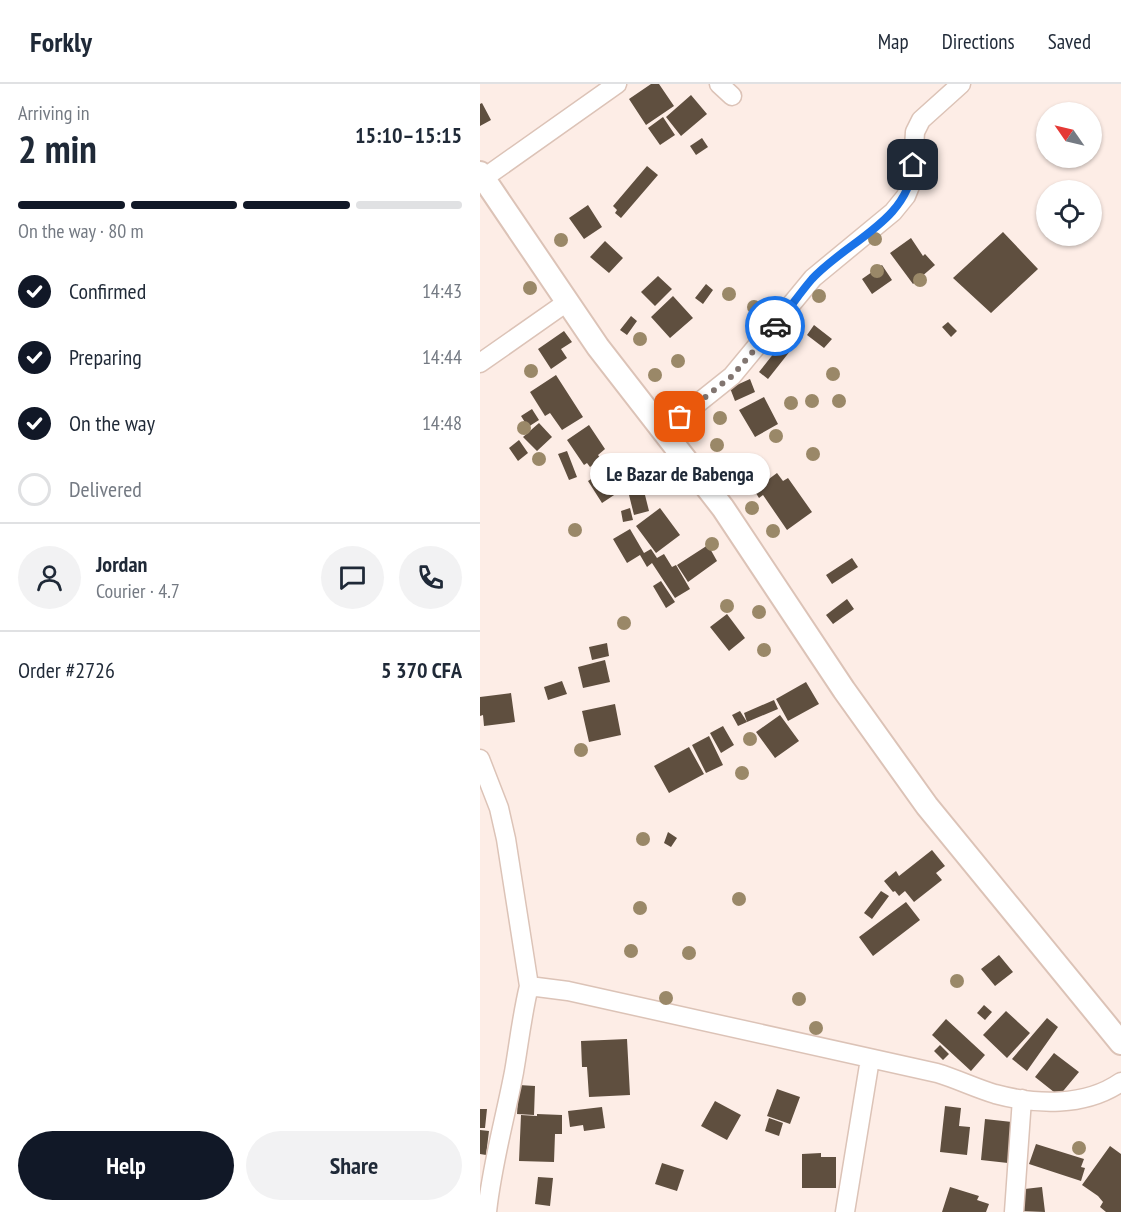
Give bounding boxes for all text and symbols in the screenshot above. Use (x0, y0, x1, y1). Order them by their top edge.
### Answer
text: Forkly (30, 23, 92, 60)
text: Map (878, 28, 909, 55)
text: Directions (942, 28, 1015, 55)
text: Saved (1048, 28, 1091, 55)
text: Arriving in (18, 100, 90, 126)
north arrow (1036, 102, 1102, 168)
map controls (1036, 102, 1102, 246)
text: 15:10–15:15 (355, 121, 462, 149)
text: 2 min (18, 123, 97, 174)
pin (887, 139, 938, 190)
icon: home (896, 148, 929, 181)
button: locate (1036, 180, 1102, 246)
text: On the way · 80 m (18, 218, 144, 244)
icon: check (18, 275, 51, 308)
text: Confirmed (69, 277, 146, 305)
text: 14:43 (422, 278, 462, 304)
courier (745, 296, 805, 356)
icon: car (759, 310, 792, 343)
icon: check (18, 341, 51, 374)
text: Preparing (69, 343, 142, 371)
text: 14:44 (422, 344, 462, 370)
pin (654, 391, 705, 442)
icon: bag (663, 400, 696, 433)
icon: check (18, 407, 51, 440)
text: On the way (69, 409, 155, 437)
text: 14:48 (422, 410, 462, 436)
callout: Le Bazar de Babenga (590, 453, 770, 495)
text: Le Bazar de Babenga (606, 461, 754, 487)
text: Delivered (69, 475, 142, 503)
button: person (18, 546, 81, 609)
button: chat (321, 546, 384, 609)
button: phone (399, 546, 462, 609)
text: Jordan (96, 550, 147, 578)
text: Courier · 4.7 (96, 578, 180, 604)
text: Order #2726 (18, 656, 115, 684)
text: 5 370 CFA (381, 656, 462, 684)
button: Help (18, 1131, 234, 1200)
button: Share (246, 1131, 462, 1200)

